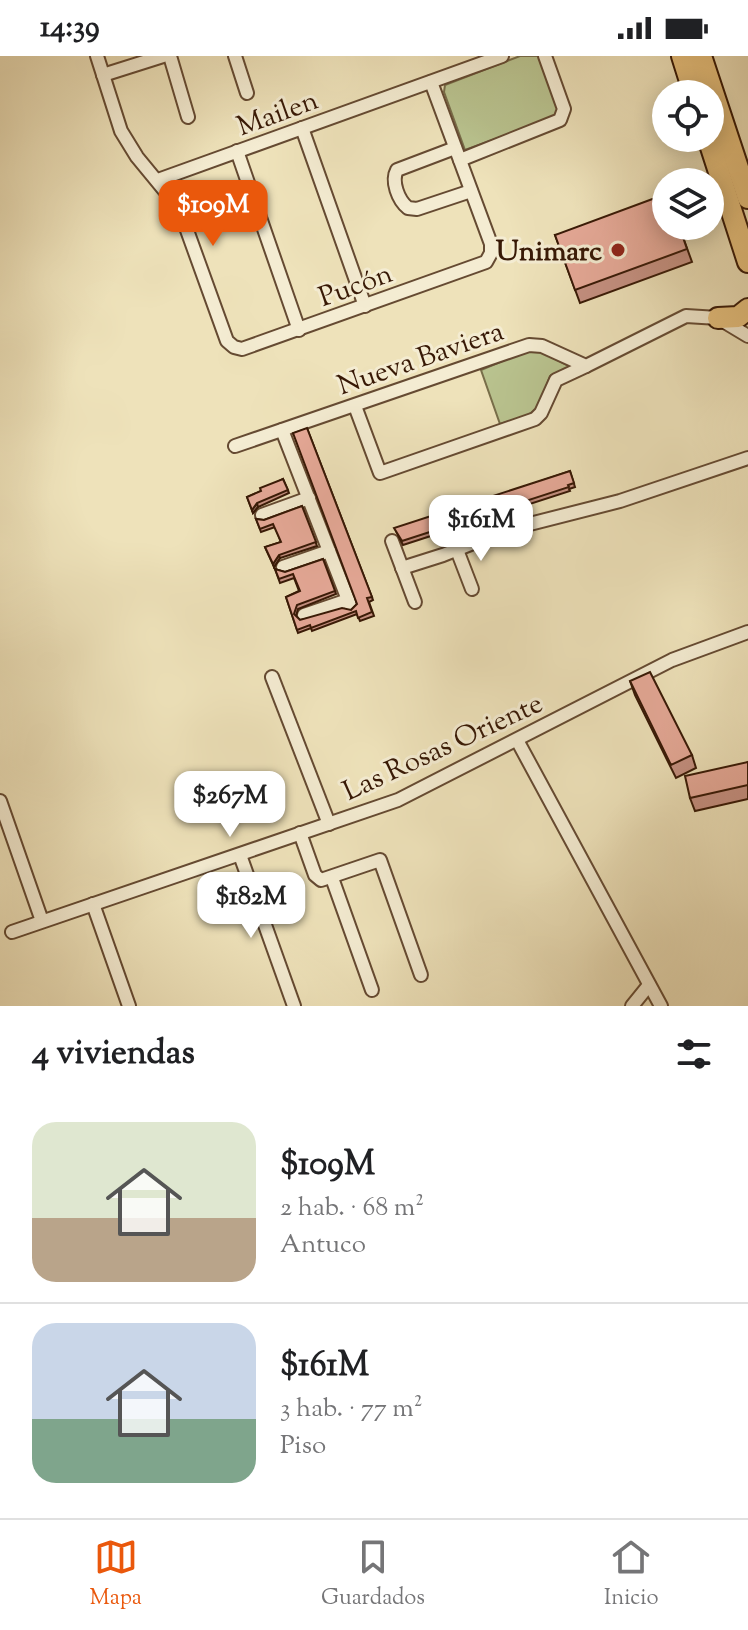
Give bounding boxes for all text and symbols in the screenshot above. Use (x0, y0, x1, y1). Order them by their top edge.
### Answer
text: 14:39 (40, 7, 100, 50)
map controls (652, 80, 724, 240)
button: locate (652, 80, 724, 152)
street label: Mailen (232, 82, 324, 148)
button: layers (652, 168, 724, 240)
pin: $109M (157, 180, 269, 248)
text: $109M (177, 187, 249, 224)
place label: Unimarc (496, 233, 602, 273)
marker: Unimarc (609, 241, 627, 259)
street label: Pucón (313, 255, 399, 319)
street label: Nueva Baviera (332, 313, 510, 407)
pin: $161M (425, 495, 537, 563)
text: $161M (447, 502, 515, 539)
street label: Las Rosas Oriente (337, 685, 550, 813)
pin: $267M (174, 771, 286, 839)
text: $267M (192, 778, 268, 815)
pin: $182M (195, 872, 307, 940)
text: $182M (215, 879, 287, 916)
text: 4 viviendas (32, 1030, 195, 1079)
icon: filters (672, 1032, 716, 1076)
text: $109M (280, 1141, 375, 1190)
icon: home (96, 1154, 192, 1250)
text: 2 hab. · 68 m² (280, 1190, 424, 1227)
text: Antuco (280, 1227, 366, 1264)
text: $161M (280, 1342, 369, 1391)
icon: home (96, 1355, 192, 1451)
text: 3 hab. · 77 m² (280, 1391, 423, 1428)
text: Piso (280, 1428, 326, 1465)
tab: Mapa (90, 1535, 142, 1615)
tab: Guardados (321, 1535, 425, 1615)
tab: Inicio (604, 1535, 658, 1615)

